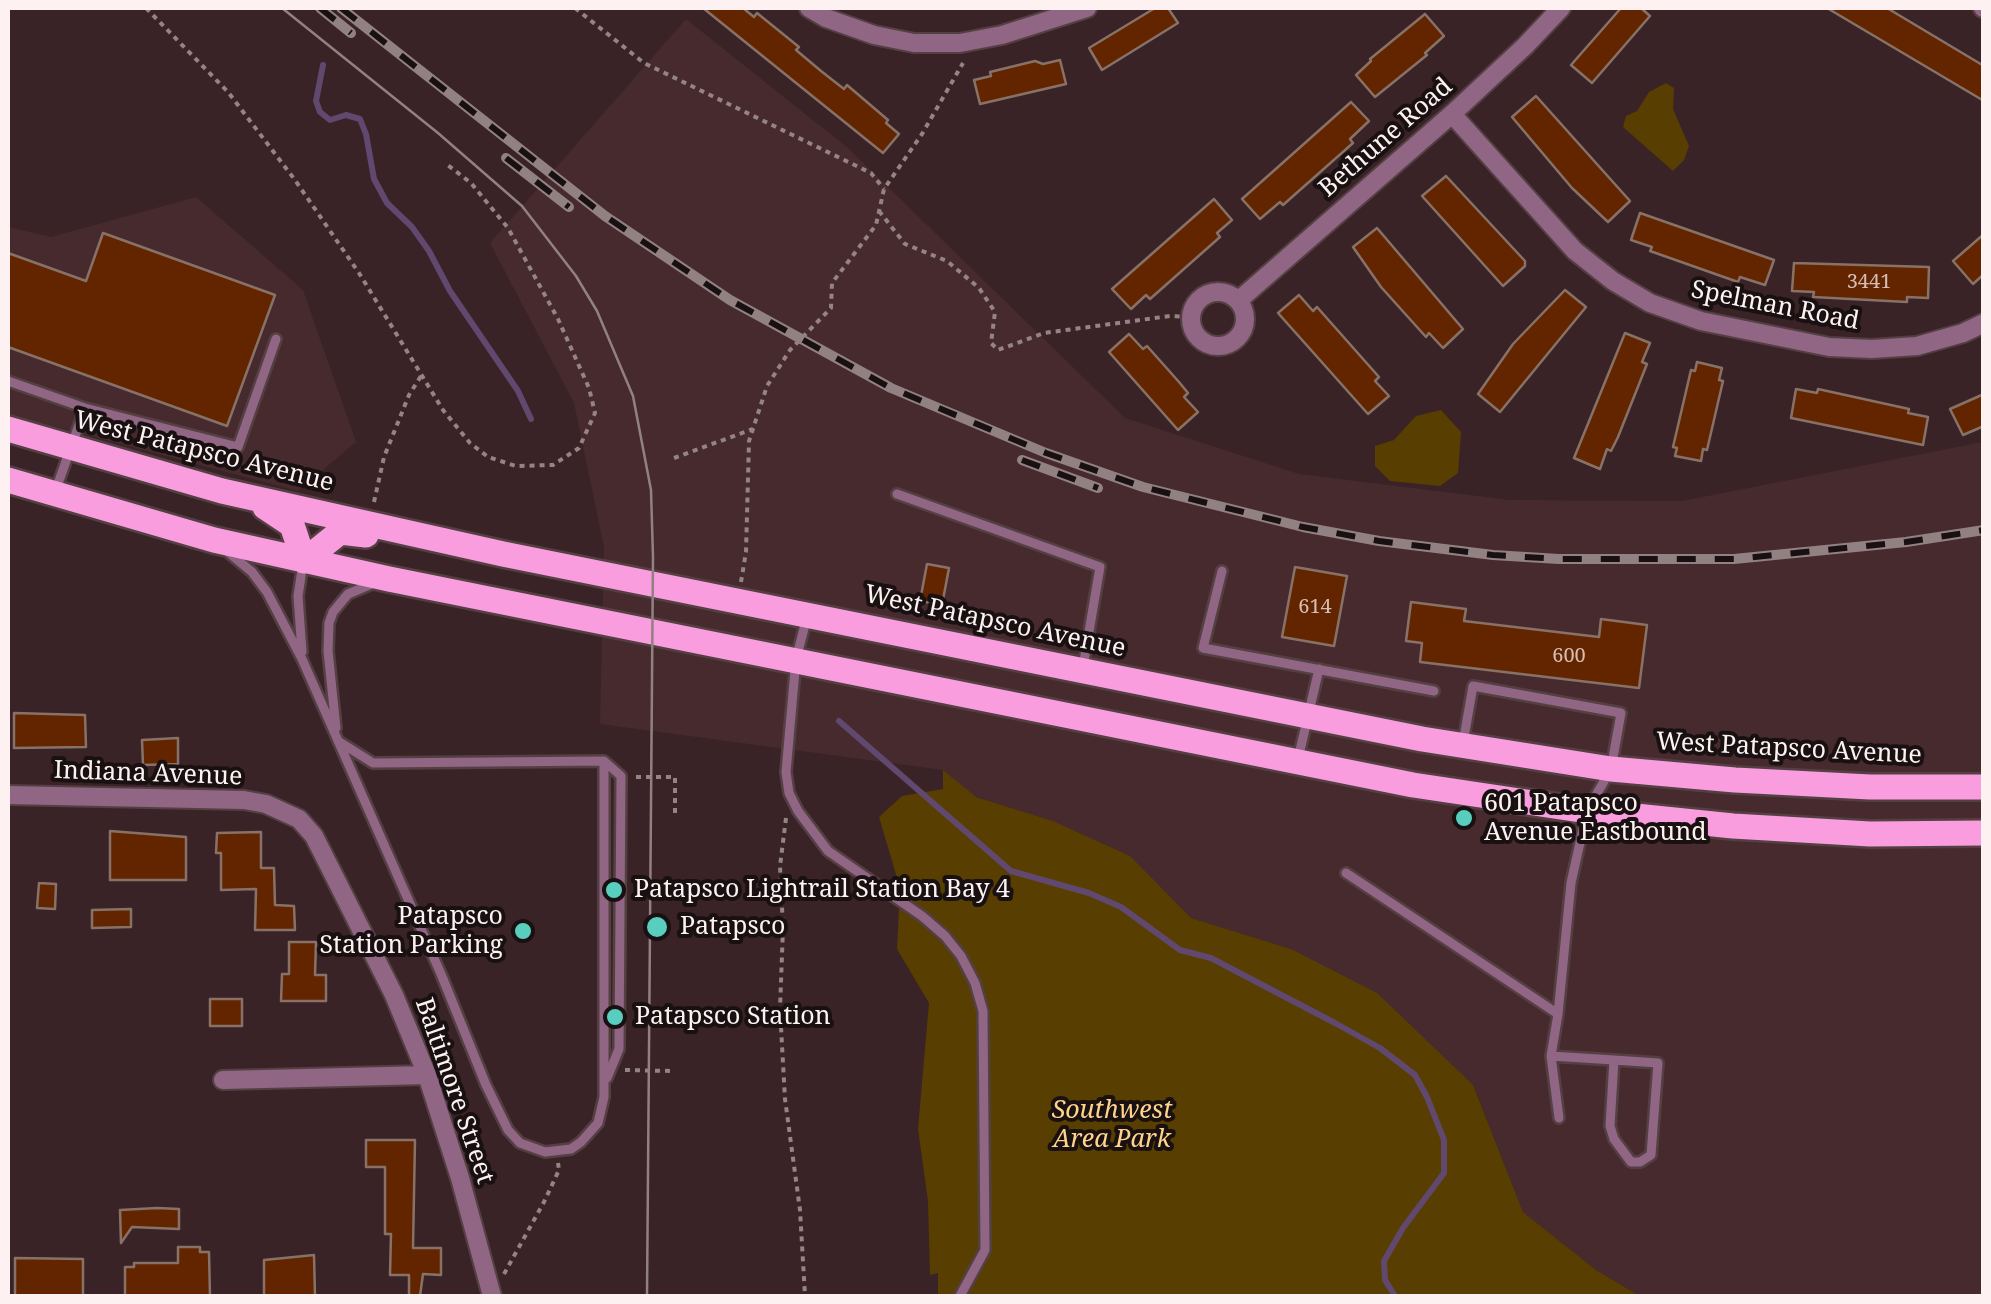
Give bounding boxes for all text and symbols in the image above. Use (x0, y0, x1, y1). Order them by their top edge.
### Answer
street label: Bethune Road (1313, 72, 1459, 204)
house number: 3441 (1847, 270, 1891, 294)
street label: Spelman Road (1688, 275, 1862, 337)
street label: West Patapsco Avenue (71, 405, 337, 499)
street label: West Patapsco Avenue (862, 580, 1128, 664)
house number: 614 (1298, 595, 1332, 619)
house number: 600 (1552, 644, 1586, 668)
street label: West Patapsco Avenue (1655, 727, 1923, 771)
street label: Indiana Avenue (53, 756, 243, 792)
place label: 601 Patapsco Avenue Eastbound (1484, 789, 1707, 848)
marker: 601 Patapsco Avenue Eastbound (1453, 807, 1475, 829)
place label: Patapsco Lightrail Station Bay 4 (634, 875, 1010, 905)
marker: Patapsco Lightrail Station Bay 4 (603, 879, 625, 901)
place label: Patapsco Station Parking (320, 902, 503, 961)
place label: Patapsco (680, 912, 785, 942)
marker: Patapsco (644, 914, 670, 940)
marker: Patapsco Station Parking (512, 920, 534, 942)
street label: Baltimore Street (408, 994, 500, 1188)
place label: Patapsco Station (635, 1002, 831, 1032)
marker: Patapsco Station (604, 1006, 626, 1028)
park label: Southwest Area Park (1052, 1096, 1172, 1155)

